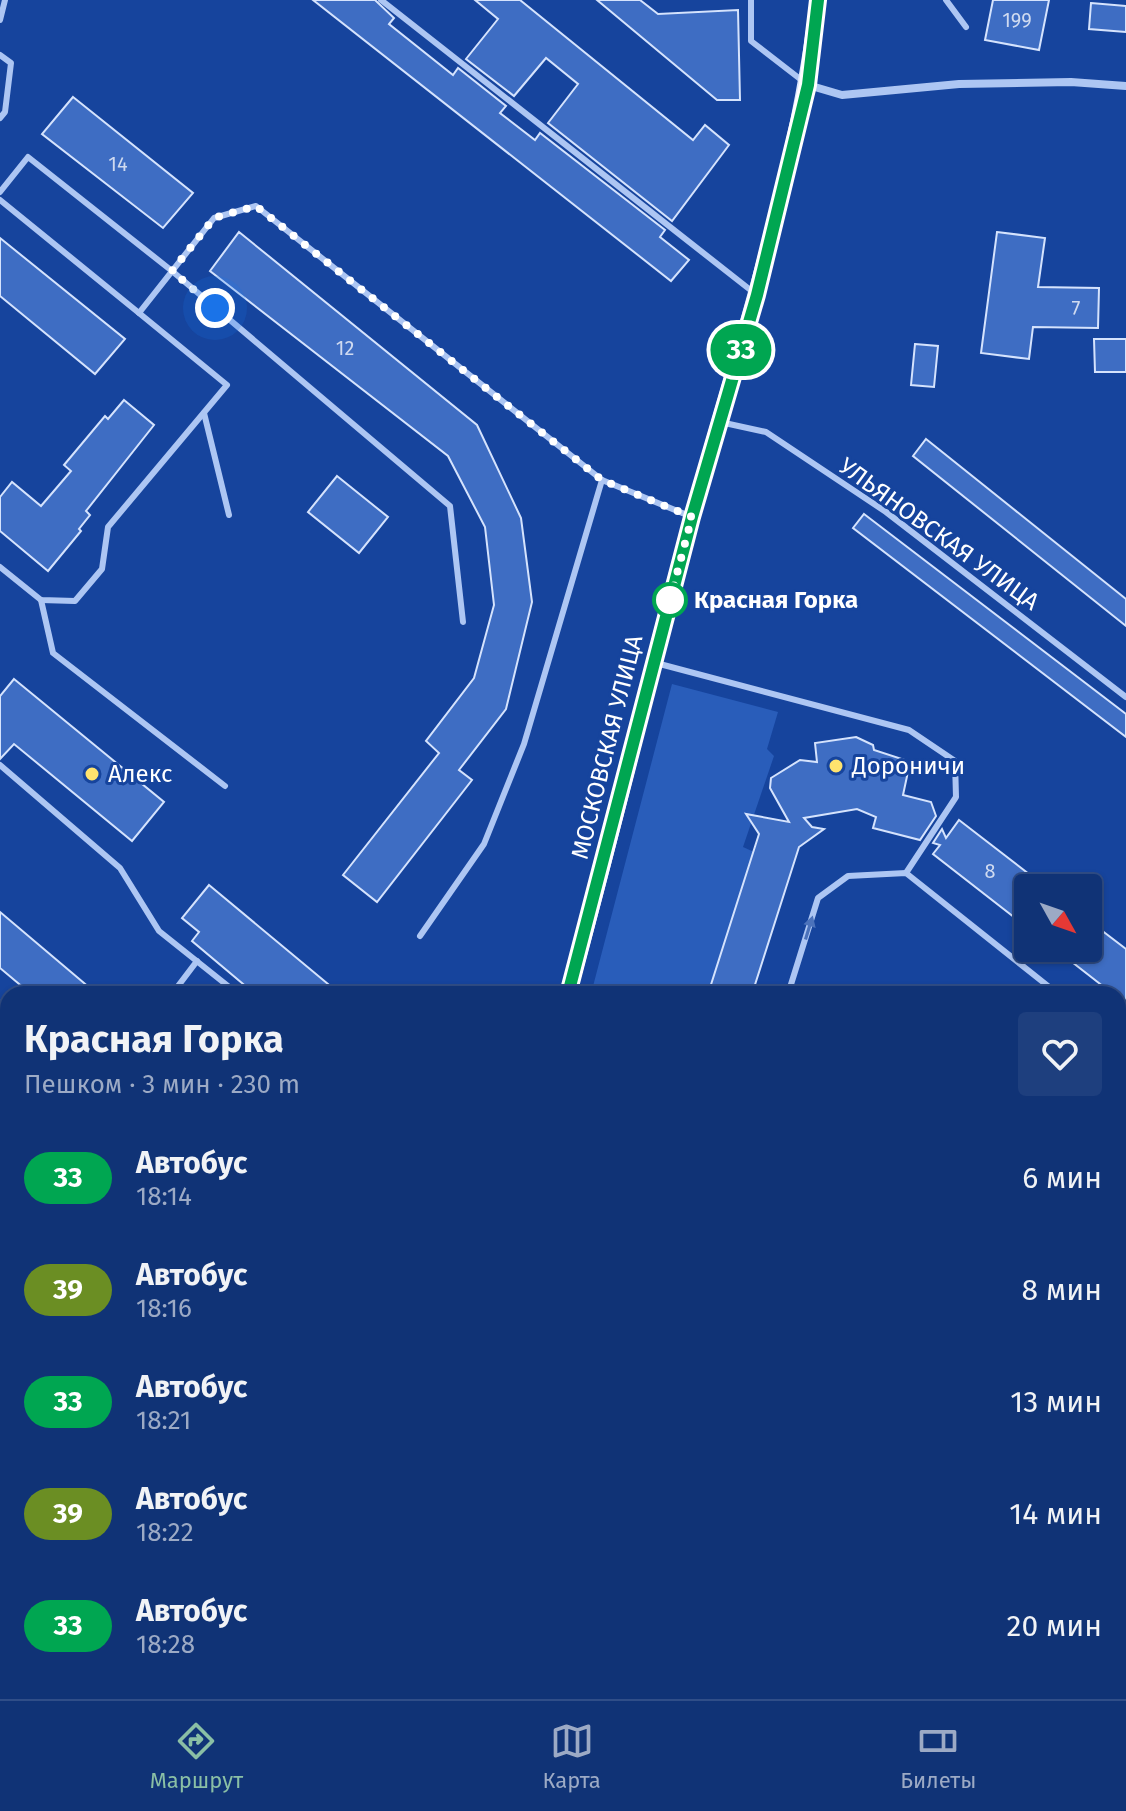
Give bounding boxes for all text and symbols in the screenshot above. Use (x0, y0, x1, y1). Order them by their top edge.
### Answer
house number: 199 (1002, 8, 1032, 32)
house number: 14 (108, 152, 128, 176)
your location (195, 288, 235, 328)
house number: 7 (1072, 296, 1081, 320)
line badge: 33 (705, 324, 777, 376)
text: 33 (726, 333, 756, 366)
house number: 12 (336, 336, 354, 360)
street label: УЛЬЯНОВСКАЯ УЛИЦА (833, 452, 1045, 616)
marker: Красная Горка (653, 583, 687, 617)
place label: Красная Горка (694, 586, 858, 614)
street label: МОСКОВСКАЯ УЛИЦА (566, 632, 648, 862)
place label: Дороничи (851, 752, 965, 780)
marker: Дороничи (827, 757, 845, 775)
place label: Алекс (108, 760, 172, 788)
marker: Алекс (83, 765, 101, 783)
house number: 8 (984, 859, 996, 883)
north arrow (1014, 874, 1102, 962)
map controls (1014, 874, 1102, 962)
one-way arrow (803, 916, 815, 940)
button: heart (1018, 1012, 1102, 1096)
text: Красная Горка (24, 1016, 284, 1062)
text: Пешком · 3 мин · 230 m (24, 1069, 300, 1100)
text: Автобус (136, 1145, 247, 1181)
text: 6 мин (1022, 1160, 1102, 1196)
text: 33 (53, 1161, 83, 1194)
text: 18:14 (136, 1181, 192, 1212)
text: Автобус (136, 1257, 247, 1293)
text: 8 мин (1022, 1272, 1102, 1308)
text: 39 (53, 1273, 83, 1306)
text: 18:16 (136, 1293, 192, 1324)
text: Автобус (136, 1369, 247, 1405)
text: 13 мин (1010, 1384, 1102, 1420)
text: 33 (53, 1385, 83, 1418)
text: 18:21 (136, 1405, 191, 1436)
text: Автобус (136, 1481, 247, 1517)
text: 14 мин (1009, 1496, 1102, 1532)
text: 39 (53, 1497, 83, 1530)
text: 18:22 (136, 1517, 194, 1548)
text: Автобус (136, 1593, 247, 1629)
text: 20 мин (1007, 1608, 1102, 1644)
text: 33 (53, 1609, 83, 1642)
text: 18:28 (136, 1629, 195, 1660)
tab: Маршрут (150, 1719, 243, 1794)
tab: Карта (542, 1719, 601, 1794)
tab: Билеты (900, 1719, 976, 1794)

